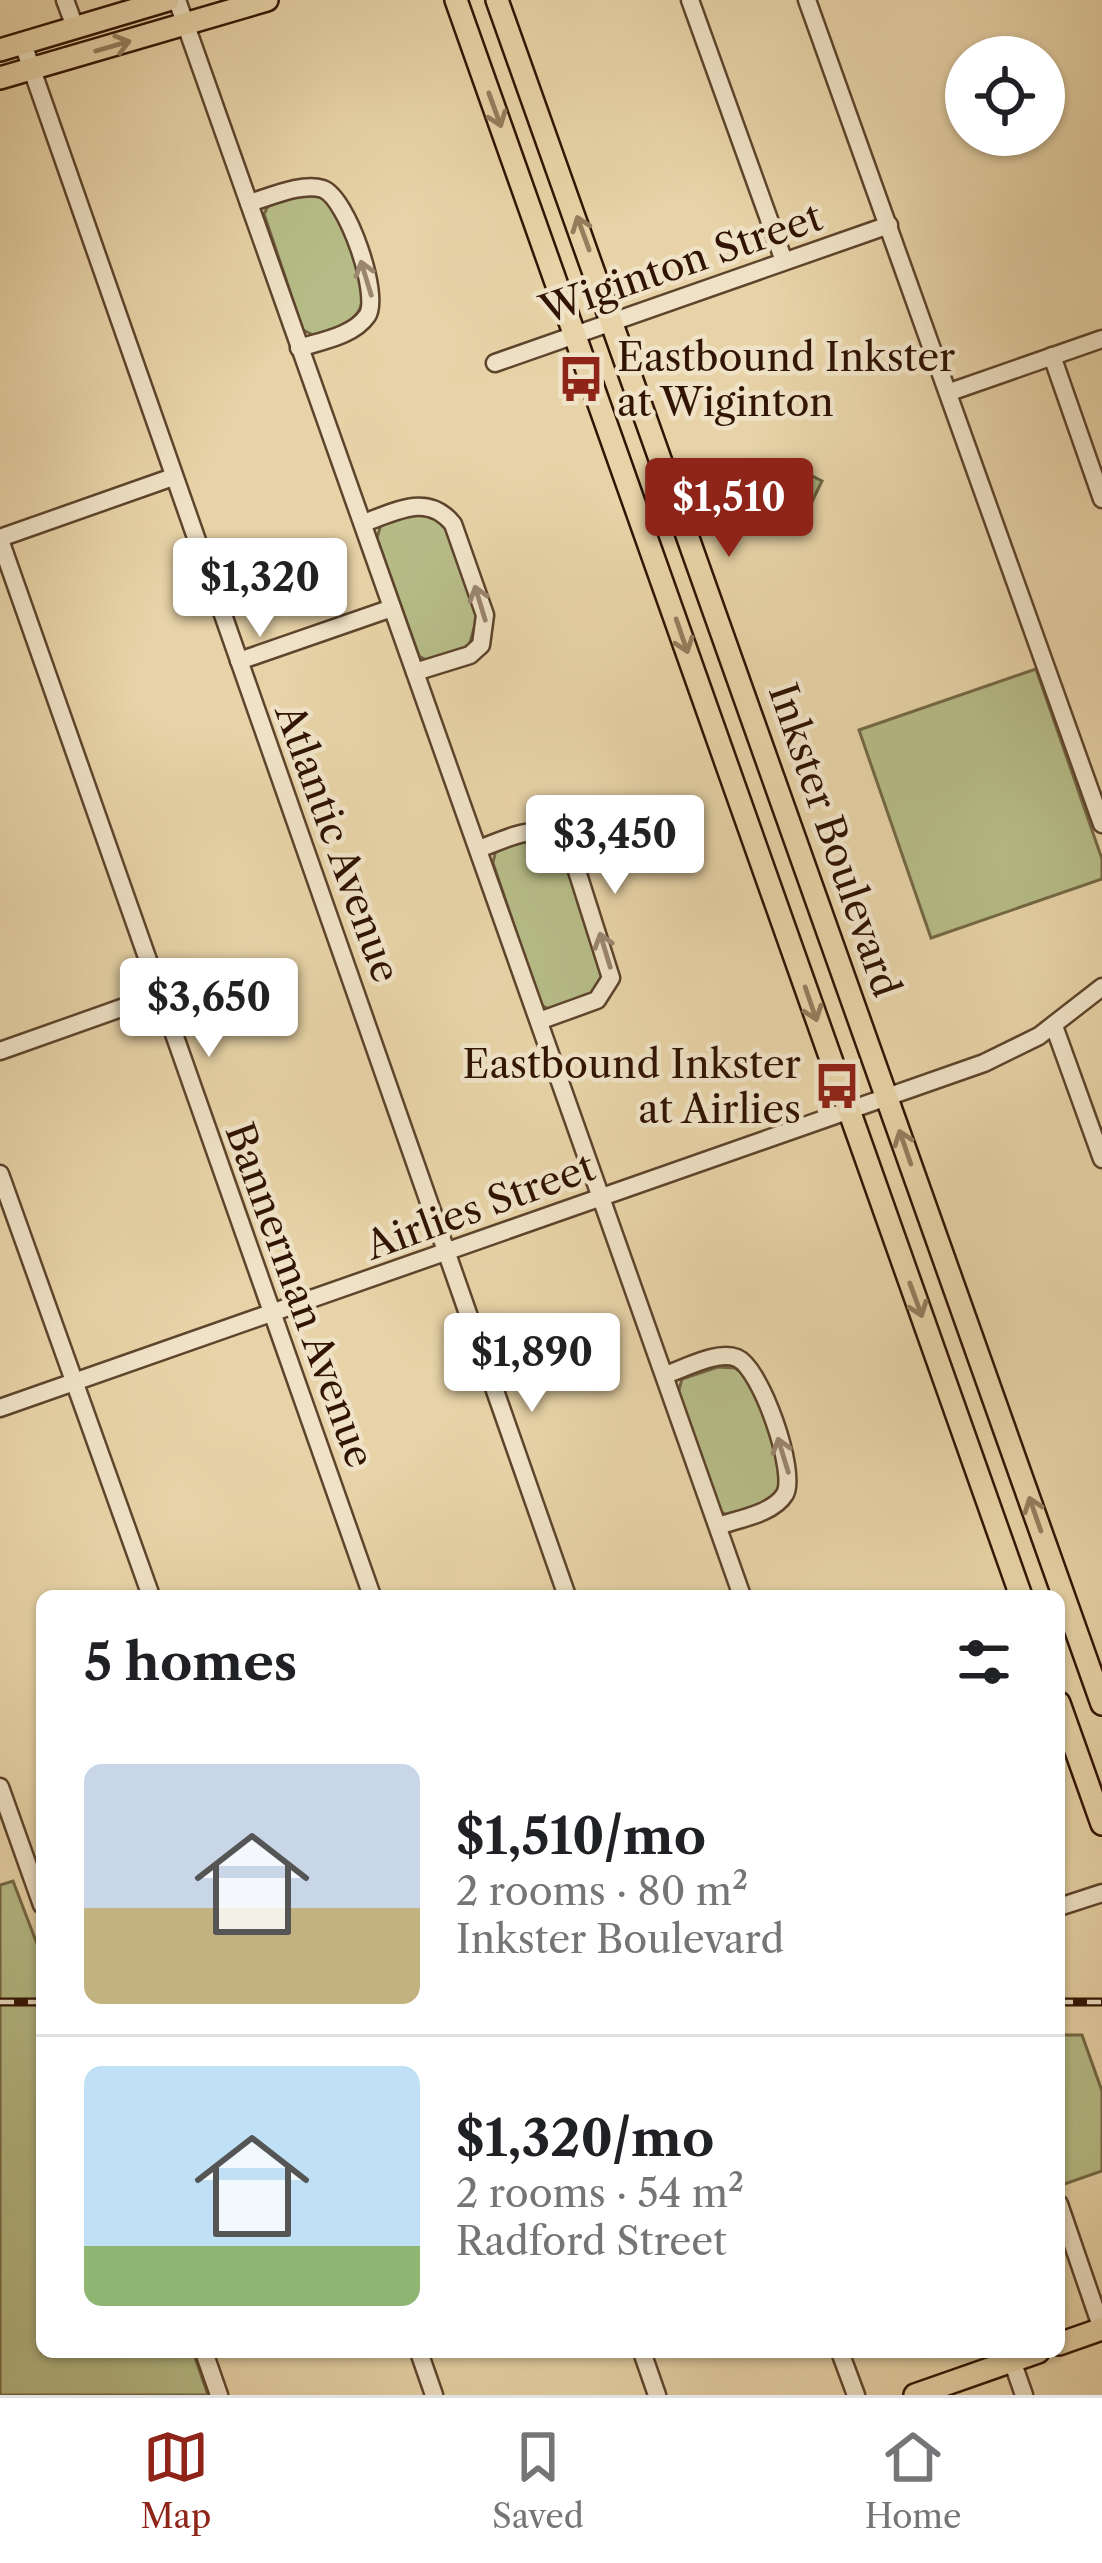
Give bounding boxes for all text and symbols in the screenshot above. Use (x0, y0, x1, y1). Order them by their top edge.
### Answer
one-way arrow (93, 34, 131, 56)
map controls (945, 36, 1065, 156)
button: locate (945, 36, 1065, 156)
one-way arrow (486, 91, 507, 128)
street label: Wiginton Street (533, 192, 828, 334)
one-way arrow (571, 215, 592, 252)
one-way arrow (354, 260, 376, 298)
place label: Eastbound Inkster at Wiginton (617, 333, 955, 426)
bus stop icon: Eastbound Inkster at Wiginton (556, 354, 606, 404)
pin: $1,510 (631, 458, 827, 560)
text: $1,510 (672, 473, 786, 521)
pin: $1,320 (162, 538, 358, 640)
text: $1,320 (200, 553, 320, 601)
one-way arrow (468, 585, 490, 623)
one-way arrow (673, 617, 694, 654)
street label: Inkster Boulevard (759, 677, 911, 1003)
street label: Atlantic Avenue (265, 696, 411, 989)
pin: $3,450 (517, 795, 713, 897)
text: $3,450 (553, 810, 677, 858)
one-way arrow (592, 932, 614, 970)
pin: $3,650 (111, 958, 307, 1060)
text: $3,650 (147, 973, 271, 1021)
one-way arrow (802, 985, 823, 1022)
place label: Eastbound Inkster at Airlies (463, 1040, 801, 1133)
bus stop icon: Eastbound Inkster at Airlies (812, 1061, 862, 1111)
street label: Bannerman Avenue (215, 1116, 385, 1474)
one-way arrow (893, 1129, 914, 1166)
street label: Airlies Street (358, 1142, 601, 1270)
one-way arrow (907, 1281, 928, 1318)
pin: $1,890 (434, 1313, 630, 1415)
text: $1,890 (471, 1328, 593, 1376)
one-way arrow (771, 1437, 793, 1475)
one-way arrow (1023, 1497, 1044, 1534)
icon: filters (951, 1629, 1017, 1695)
text: 5 homes (84, 1631, 297, 1693)
text: $1,510/mo (456, 1805, 706, 1867)
icon: home (180, 1812, 324, 1956)
text: 2 rooms · 80 m² (456, 1867, 748, 1915)
text: Inkster Boulevard (456, 1915, 784, 1963)
text: $1,320/mo (456, 2107, 714, 2169)
icon: home (180, 2114, 324, 2258)
text: 2 rooms · 54 m² (456, 2169, 744, 2217)
text: Radford Street (456, 2217, 727, 2265)
tab: Map (140, 2424, 211, 2537)
tab: Saved (492, 2424, 584, 2537)
tab: Home (865, 2424, 962, 2537)

